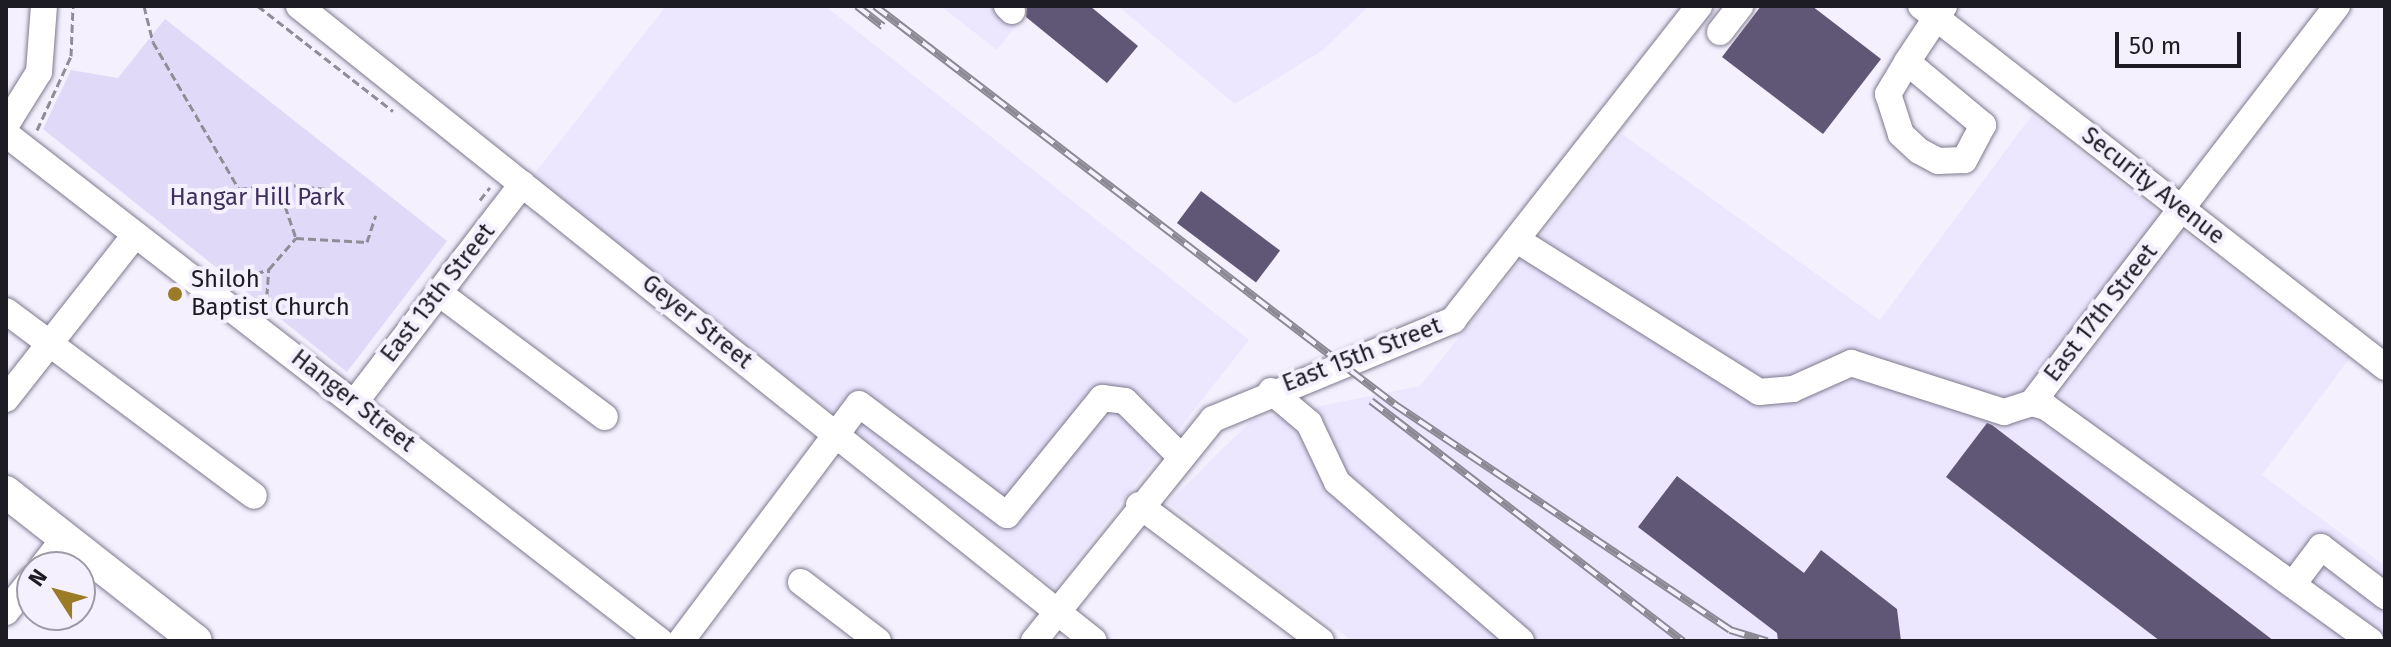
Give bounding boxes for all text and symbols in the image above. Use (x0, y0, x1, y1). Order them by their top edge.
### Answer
scale bar (2119, 16, 2245, 66)
text: 50 m (2129, 32, 2181, 60)
street label: Security Avenue (2076, 121, 2230, 251)
park label: Hangar Hill Park (170, 184, 344, 212)
street label: East 13th Street (375, 218, 501, 368)
street label: East 17th Street (2038, 238, 2164, 388)
place label: Shiloh Baptist Church (191, 266, 350, 322)
street label: Geyer Street (636, 269, 758, 375)
marker: Shiloh Baptist Church (166, 285, 184, 303)
street label: East 15th Street (1278, 311, 1446, 399)
street label: Hanger Street (285, 344, 421, 458)
north arrow (16, 551, 96, 631)
text: N (23, 564, 53, 592)

